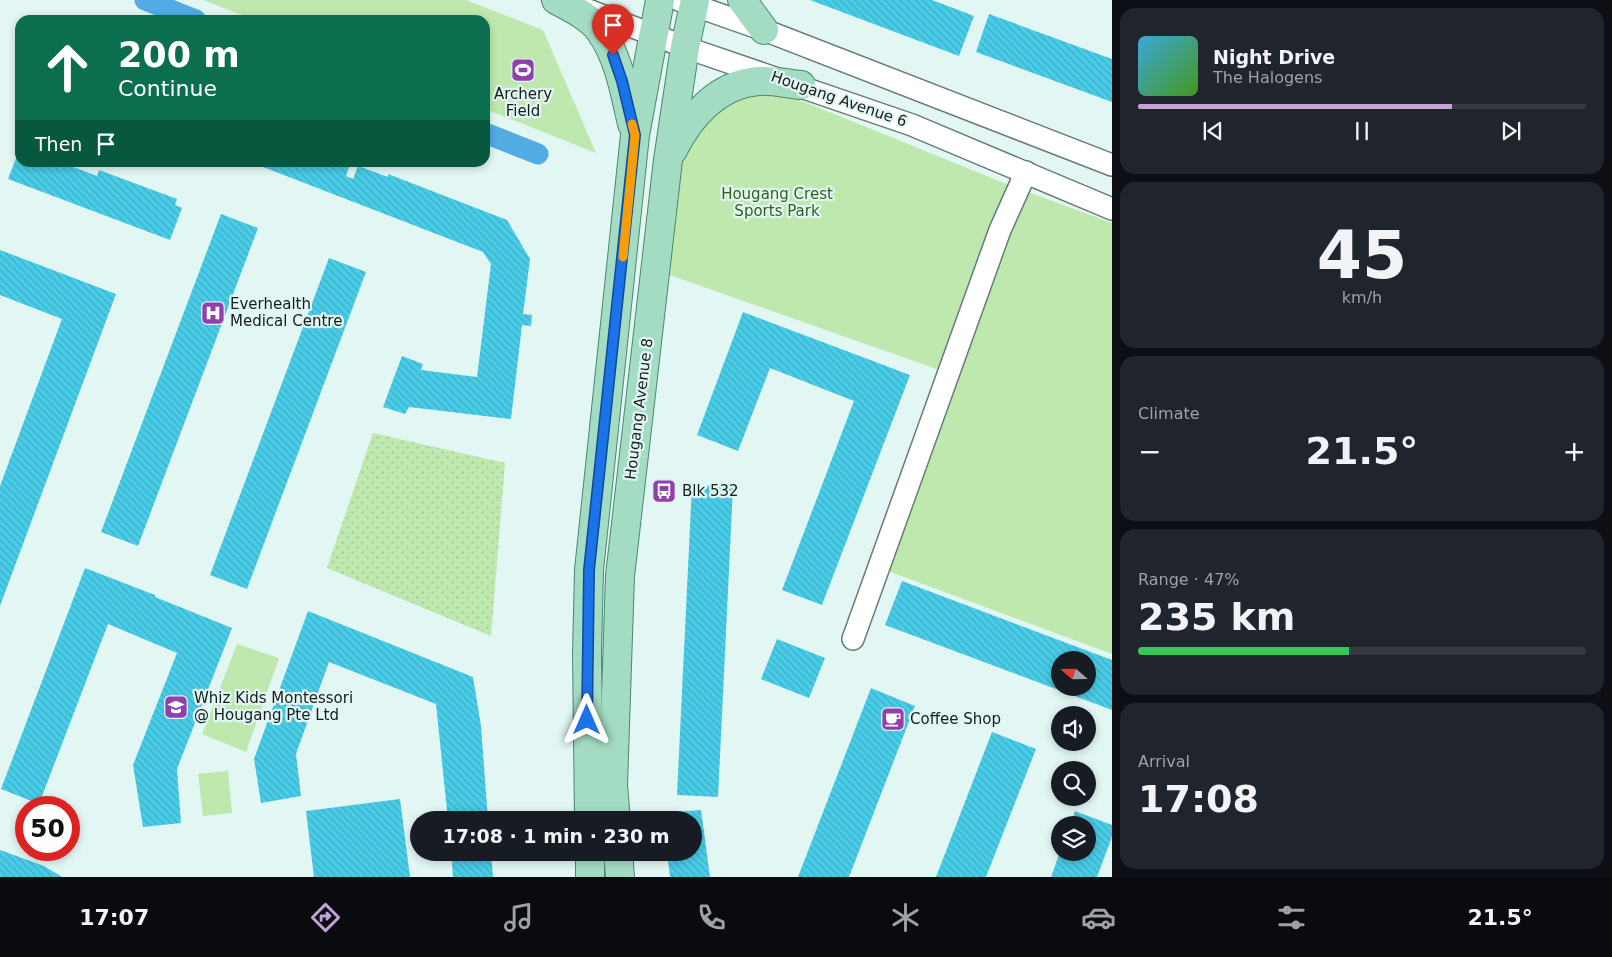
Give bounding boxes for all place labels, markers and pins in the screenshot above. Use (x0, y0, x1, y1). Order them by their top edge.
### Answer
pin (592, 4, 634, 55)
sports icon: Archery Field (510, 57, 536, 83)
place label: Archery Field (494, 85, 552, 120)
place label: Everhealth Medical Centre (230, 295, 342, 330)
hospital icon: Everhealth Medical Centre (200, 300, 226, 326)
bus stop icon: Blk 532 (651, 478, 677, 504)
place label: Blk 532 (682, 482, 739, 500)
place label: Whiz Kids Montessori @ Hougang Pte Ltd (194, 689, 353, 724)
school or university icon: Whiz Kids Montessori @ Hougang Pte Ltd (163, 694, 189, 720)
cafe icon: Coffee Shop (880, 706, 906, 732)
place label: Coffee Shop (910, 710, 1001, 728)

